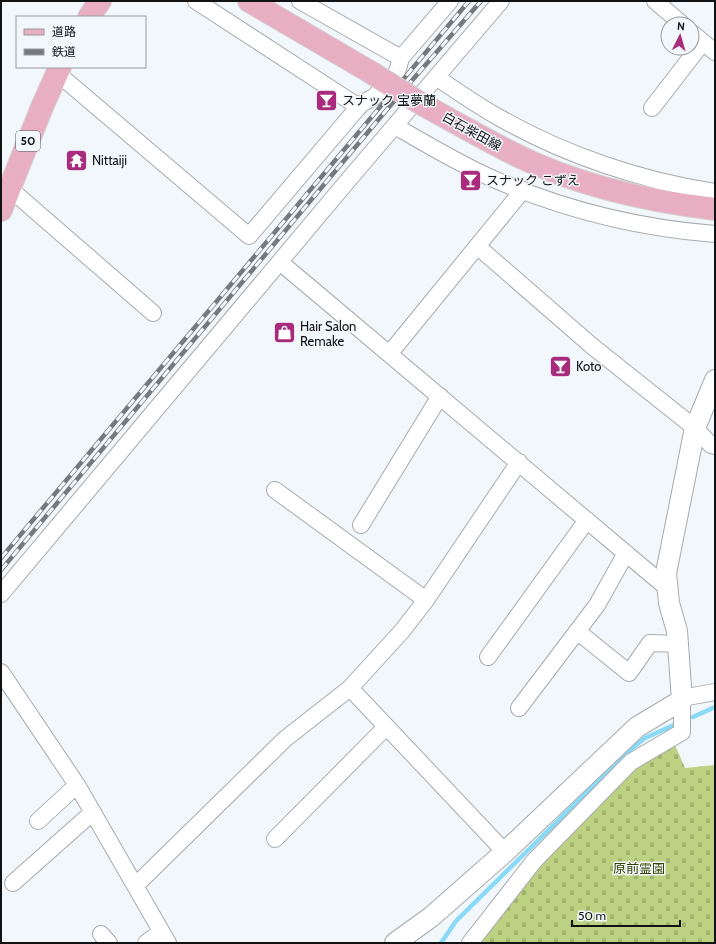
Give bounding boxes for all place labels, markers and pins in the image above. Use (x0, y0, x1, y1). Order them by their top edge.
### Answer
bar icon: スナック 宝夢蘭 (314, 87, 340, 113)
place label: スナック 宝夢蘭 (342, 92, 436, 108)
temple icon: Nittaiji (63, 147, 89, 173)
place label: Nittaiji (92, 152, 127, 169)
bar icon: スナック こずえ (457, 167, 483, 193)
place label: スナック こずえ (486, 172, 580, 188)
place label: Hair Salon Remake (300, 318, 356, 349)
shop icon: Hair Salon Remake (272, 320, 298, 346)
bar icon: Koto (548, 353, 574, 379)
place label: Koto (576, 358, 601, 374)

